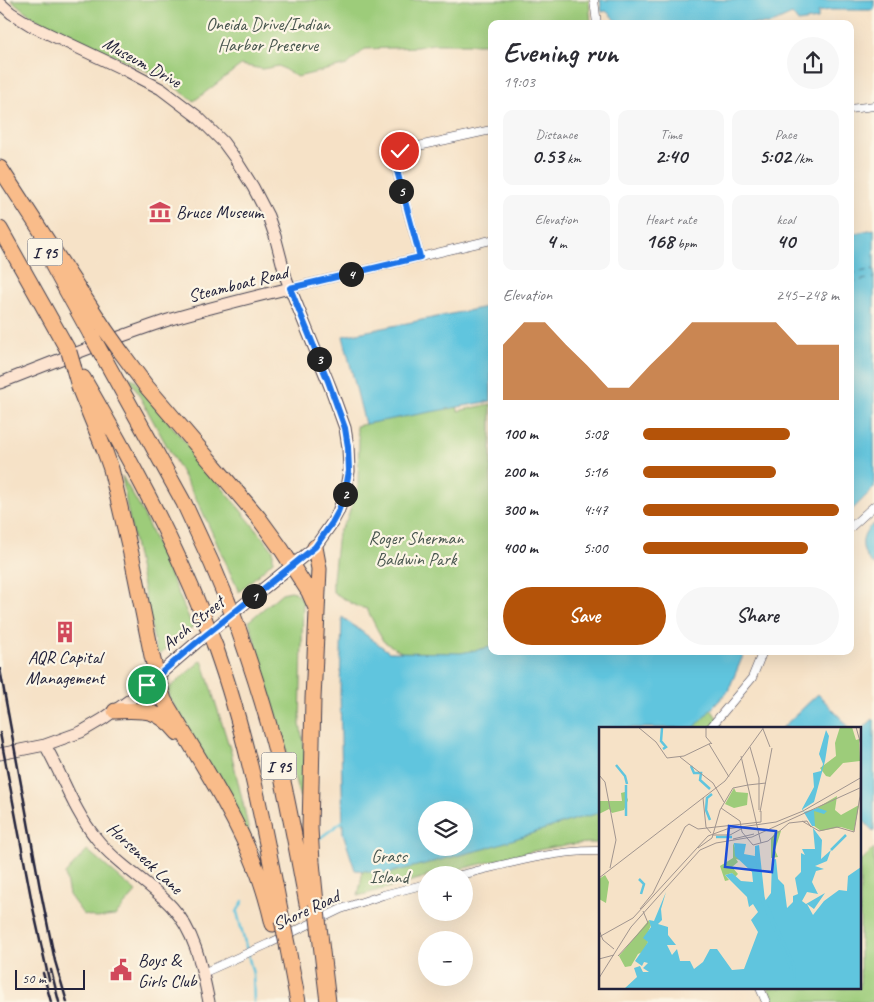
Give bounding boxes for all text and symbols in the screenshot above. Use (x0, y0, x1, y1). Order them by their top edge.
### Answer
park label: Oneida Drive/Indian Harbor Preserve (206, 13, 331, 56)
street label: Museum Drive (99, 32, 186, 93)
text: Evening run (503, 35, 618, 70)
button: share (787, 37, 839, 89)
text: 19:03 (503, 72, 535, 92)
text: Distance (535, 126, 577, 143)
text: Time (660, 126, 682, 143)
text: Pace (775, 126, 796, 143)
pin (379, 130, 421, 172)
icon: check (386, 137, 414, 165)
text: 0.53 (532, 143, 564, 169)
text: 2:40 (655, 143, 687, 169)
text: 5:02 (759, 143, 791, 169)
text: km (564, 150, 581, 167)
text: /km (791, 150, 813, 167)
pin: 5 (388, 178, 414, 204)
text: 5 (398, 183, 405, 200)
museum icon: Bruce Museum (147, 199, 173, 225)
place label: Bruce Museum (176, 201, 265, 223)
text: Elevation (535, 211, 578, 228)
text: Heart rate (645, 211, 697, 228)
text: kcal (776, 211, 795, 228)
text: 4 (546, 228, 555, 254)
text: 168 (645, 228, 674, 254)
text: 40 (776, 228, 795, 254)
text: m (555, 235, 567, 252)
text: bpm (674, 235, 697, 252)
road number: I 95 (28, 238, 62, 266)
street label: Steamboat Road (186, 260, 293, 307)
pin: 4 (338, 262, 364, 286)
text: 4 (348, 266, 355, 283)
text: Elevation (503, 285, 552, 305)
text: 245–248 m (776, 285, 839, 305)
pin: 3 (306, 346, 332, 372)
text: 3 (316, 351, 323, 368)
text: 100 m (503, 424, 538, 444)
text: 5:08 (583, 424, 608, 444)
text: 200 m (503, 462, 538, 482)
text: 5:16 (583, 462, 608, 482)
pin: 2 (332, 482, 358, 506)
text: 2 (342, 486, 349, 503)
text: 300 m (503, 500, 538, 520)
text: 4:47 (583, 500, 608, 520)
park label: Roger Sherman Baldwin Park (368, 527, 464, 570)
text: 400 m (503, 538, 538, 558)
text: 5:00 (583, 538, 608, 558)
pin: 1 (242, 584, 266, 608)
button: Save (503, 587, 666, 645)
button: Share (676, 587, 839, 645)
text: 1 (251, 588, 258, 605)
street label: Arch Street (158, 589, 231, 655)
building icon: AQR Capital Management (52, 619, 78, 645)
place label: AQR Capital Management (26, 646, 106, 689)
pin (126, 664, 168, 706)
icon: arrive (133, 671, 161, 699)
inset map (599, 727, 862, 990)
road number: I 95 (262, 752, 296, 779)
map controls (418, 801, 473, 986)
button: layers (418, 801, 473, 856)
street label: Horseneck Lane (102, 817, 188, 899)
park label: Grass Island (369, 845, 412, 888)
button: + (418, 866, 473, 921)
street label: Shore Road (269, 884, 345, 935)
button: − (418, 931, 473, 986)
place label: Boys & Girls Club (138, 949, 198, 992)
public building icon: Boys & Girls Club (108, 957, 134, 983)
scale bar (15, 967, 85, 990)
text: 50 m (22, 970, 46, 987)

